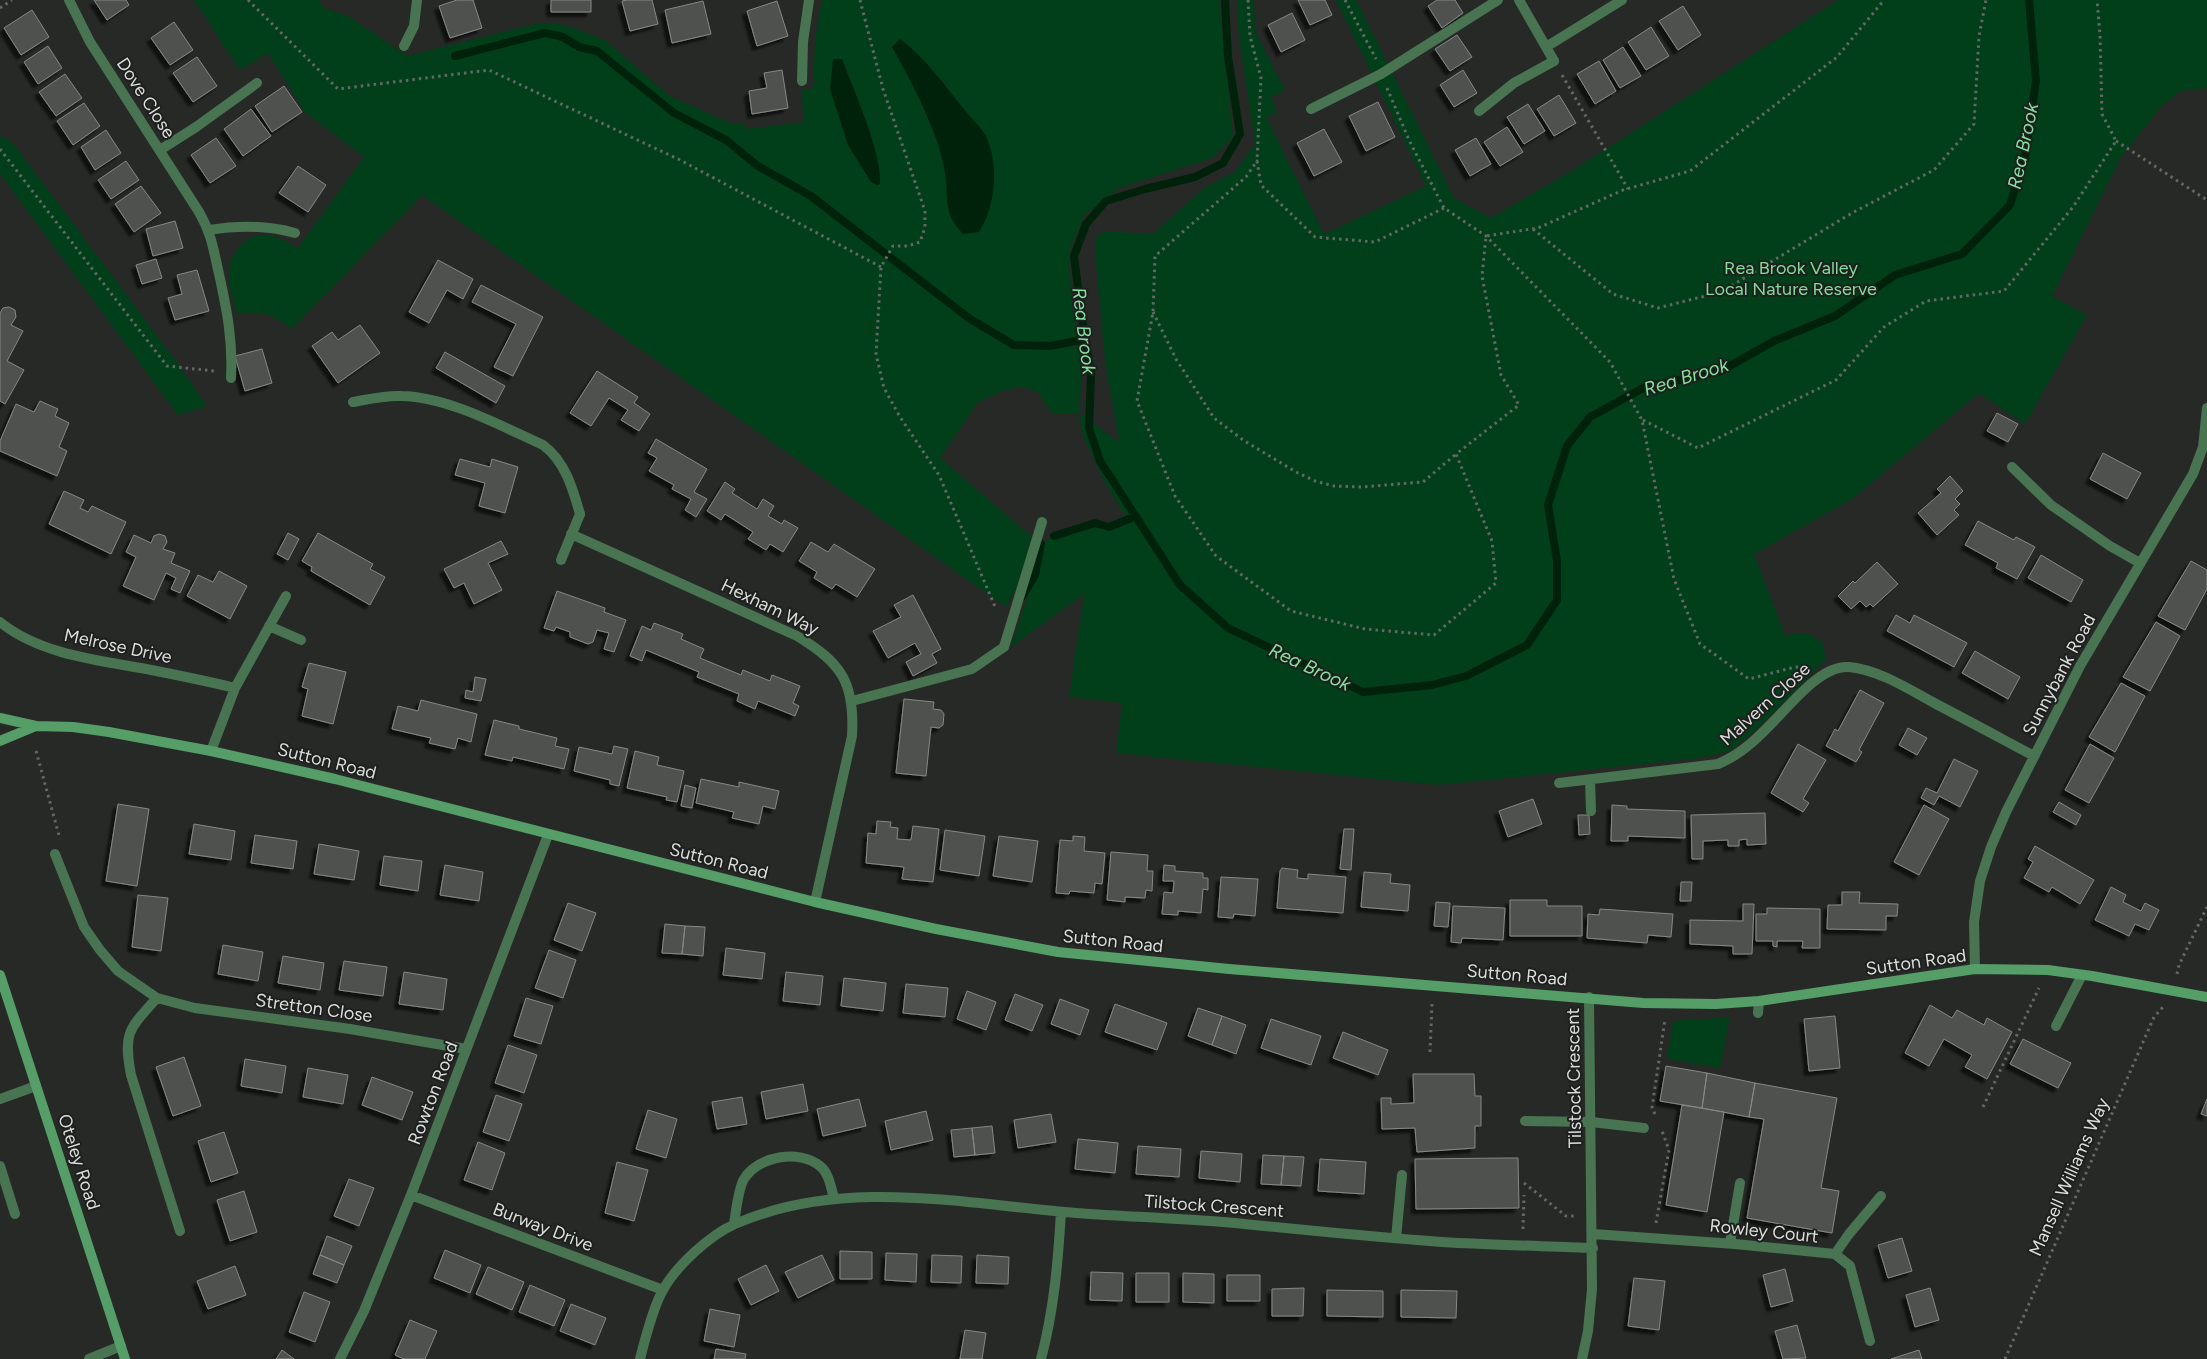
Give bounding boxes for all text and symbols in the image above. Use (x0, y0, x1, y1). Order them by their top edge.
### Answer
street label: Dove Close (112, 54, 180, 143)
water label: Rea Brook (2003, 100, 2044, 191)
park label: Rea Brook Valley Local Nature Reserve (1705, 257, 1877, 300)
water label: Rea Brook (1067, 286, 1101, 377)
water label: Rea Brook (1641, 353, 1732, 401)
street label: Hexham Way (718, 574, 823, 640)
street label: Sunnybank Road (2018, 610, 2100, 740)
street label: Melrose Drive (62, 624, 174, 668)
water label: Rea Brook (1265, 638, 1355, 696)
street label: Malvern Close (1715, 658, 1815, 750)
street label: Sutton Road (275, 738, 379, 784)
street label: Sutton Road (667, 838, 771, 884)
street label: Sutton Road (1062, 925, 1164, 957)
street label: Sutton Road (1864, 944, 1968, 980)
street label: Sutton Road (1466, 960, 1568, 990)
street label: Stretton Close (254, 989, 374, 1027)
street label: Tilstock Crescent (1562, 1007, 1586, 1148)
street label: Rowton Road (403, 1038, 463, 1148)
street label: Mansell Williams Way (2024, 1094, 2114, 1260)
street label: Oteley Road (53, 1111, 105, 1213)
street label: Tilstock Crescent (1143, 1190, 1285, 1222)
street label: Burway Drive (490, 1198, 596, 1256)
street label: Rowley Court (1708, 1214, 1820, 1248)

